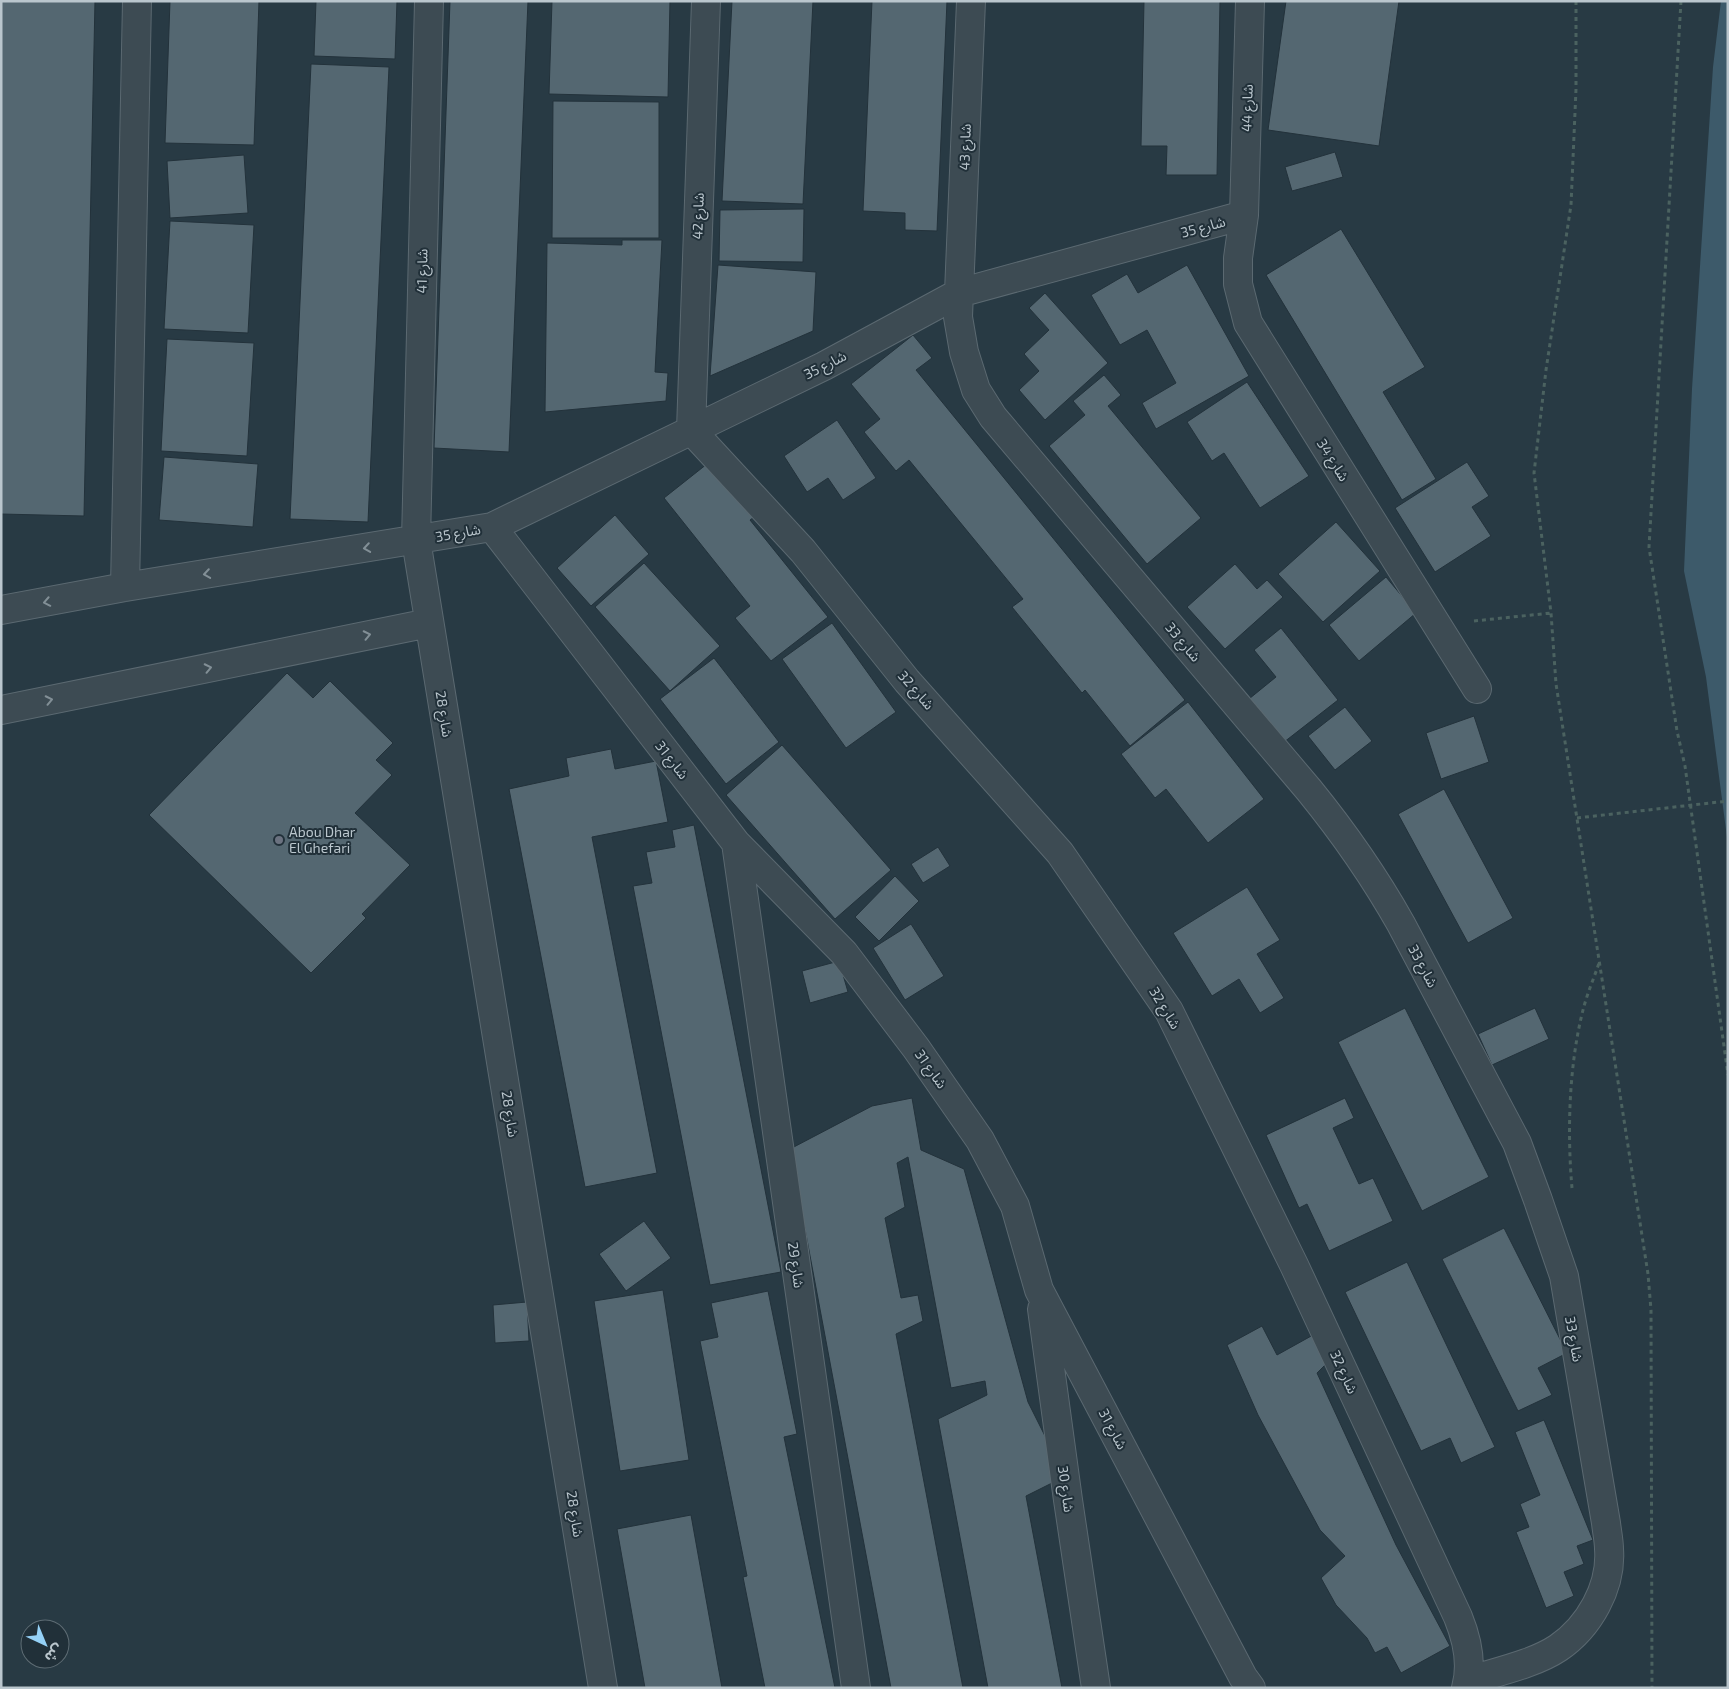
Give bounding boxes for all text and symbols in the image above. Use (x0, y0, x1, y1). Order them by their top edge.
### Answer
street label: شارع 44 (1237, 84, 1259, 132)
street label: شارع 43 (955, 123, 977, 171)
street label: شارع 42 (688, 192, 710, 240)
street label: شارع 35 (1179, 212, 1228, 244)
street label: شارع 41 (413, 249, 433, 293)
street label: شارع 35 (801, 347, 850, 385)
street label: شارع 34 (1311, 435, 1353, 486)
street label: شارع 35 (434, 520, 482, 548)
one-way arrow (363, 542, 371, 553)
one-way arrow (203, 568, 211, 578)
one-way arrow (43, 596, 51, 606)
street label: شارع 33 (1160, 619, 1205, 667)
one-way arrow (363, 631, 372, 641)
one-way arrow (204, 663, 213, 674)
street label: شارع 32 (893, 667, 938, 715)
street label: شارع 28 (429, 689, 457, 739)
one-way arrow (45, 696, 53, 706)
street label: شارع 31 (650, 737, 693, 784)
place label: Abou Dhar El Ghefari (289, 823, 356, 856)
marker: Abou Dhar El Ghefari (273, 834, 285, 846)
street label: شارع 33 (1402, 941, 1442, 991)
street label: شارع 32 (1144, 984, 1185, 1033)
street label: شارع 31 (909, 1046, 951, 1093)
street label: شارع 28 (495, 1089, 523, 1139)
street label: شارع 29 (782, 1241, 808, 1289)
street label: شارع 33 (1559, 1315, 1587, 1364)
street label: شارع 32 (1324, 1347, 1362, 1398)
street label: شارع 31 (1093, 1405, 1131, 1454)
street label: شارع 30 (1052, 1465, 1078, 1514)
street label: شارع 28 (560, 1489, 588, 1539)
north arrow (20, 1619, 70, 1669)
text: ش (42, 1641, 67, 1666)

